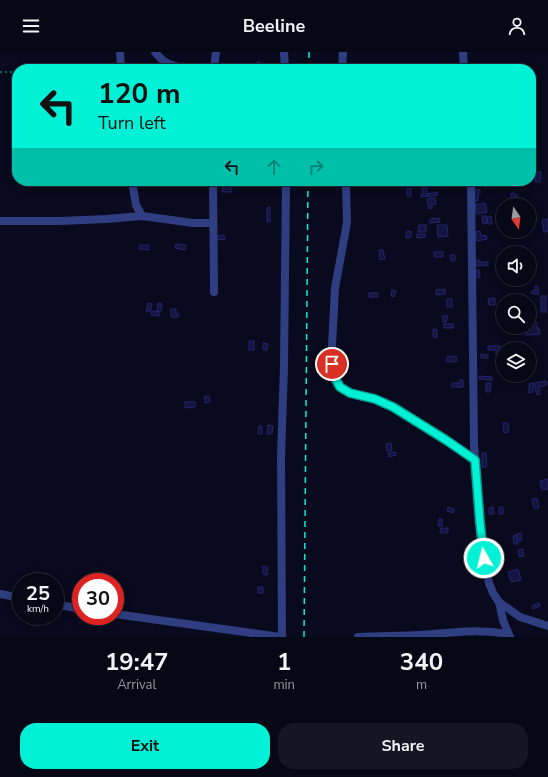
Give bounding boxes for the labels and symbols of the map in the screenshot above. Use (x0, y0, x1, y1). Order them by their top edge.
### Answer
north arrow (496, 198, 536, 238)
pin (315, 347, 349, 381)
position arrow (463, 537, 505, 579)
speed limit sign: 30 (72, 573, 124, 625)

